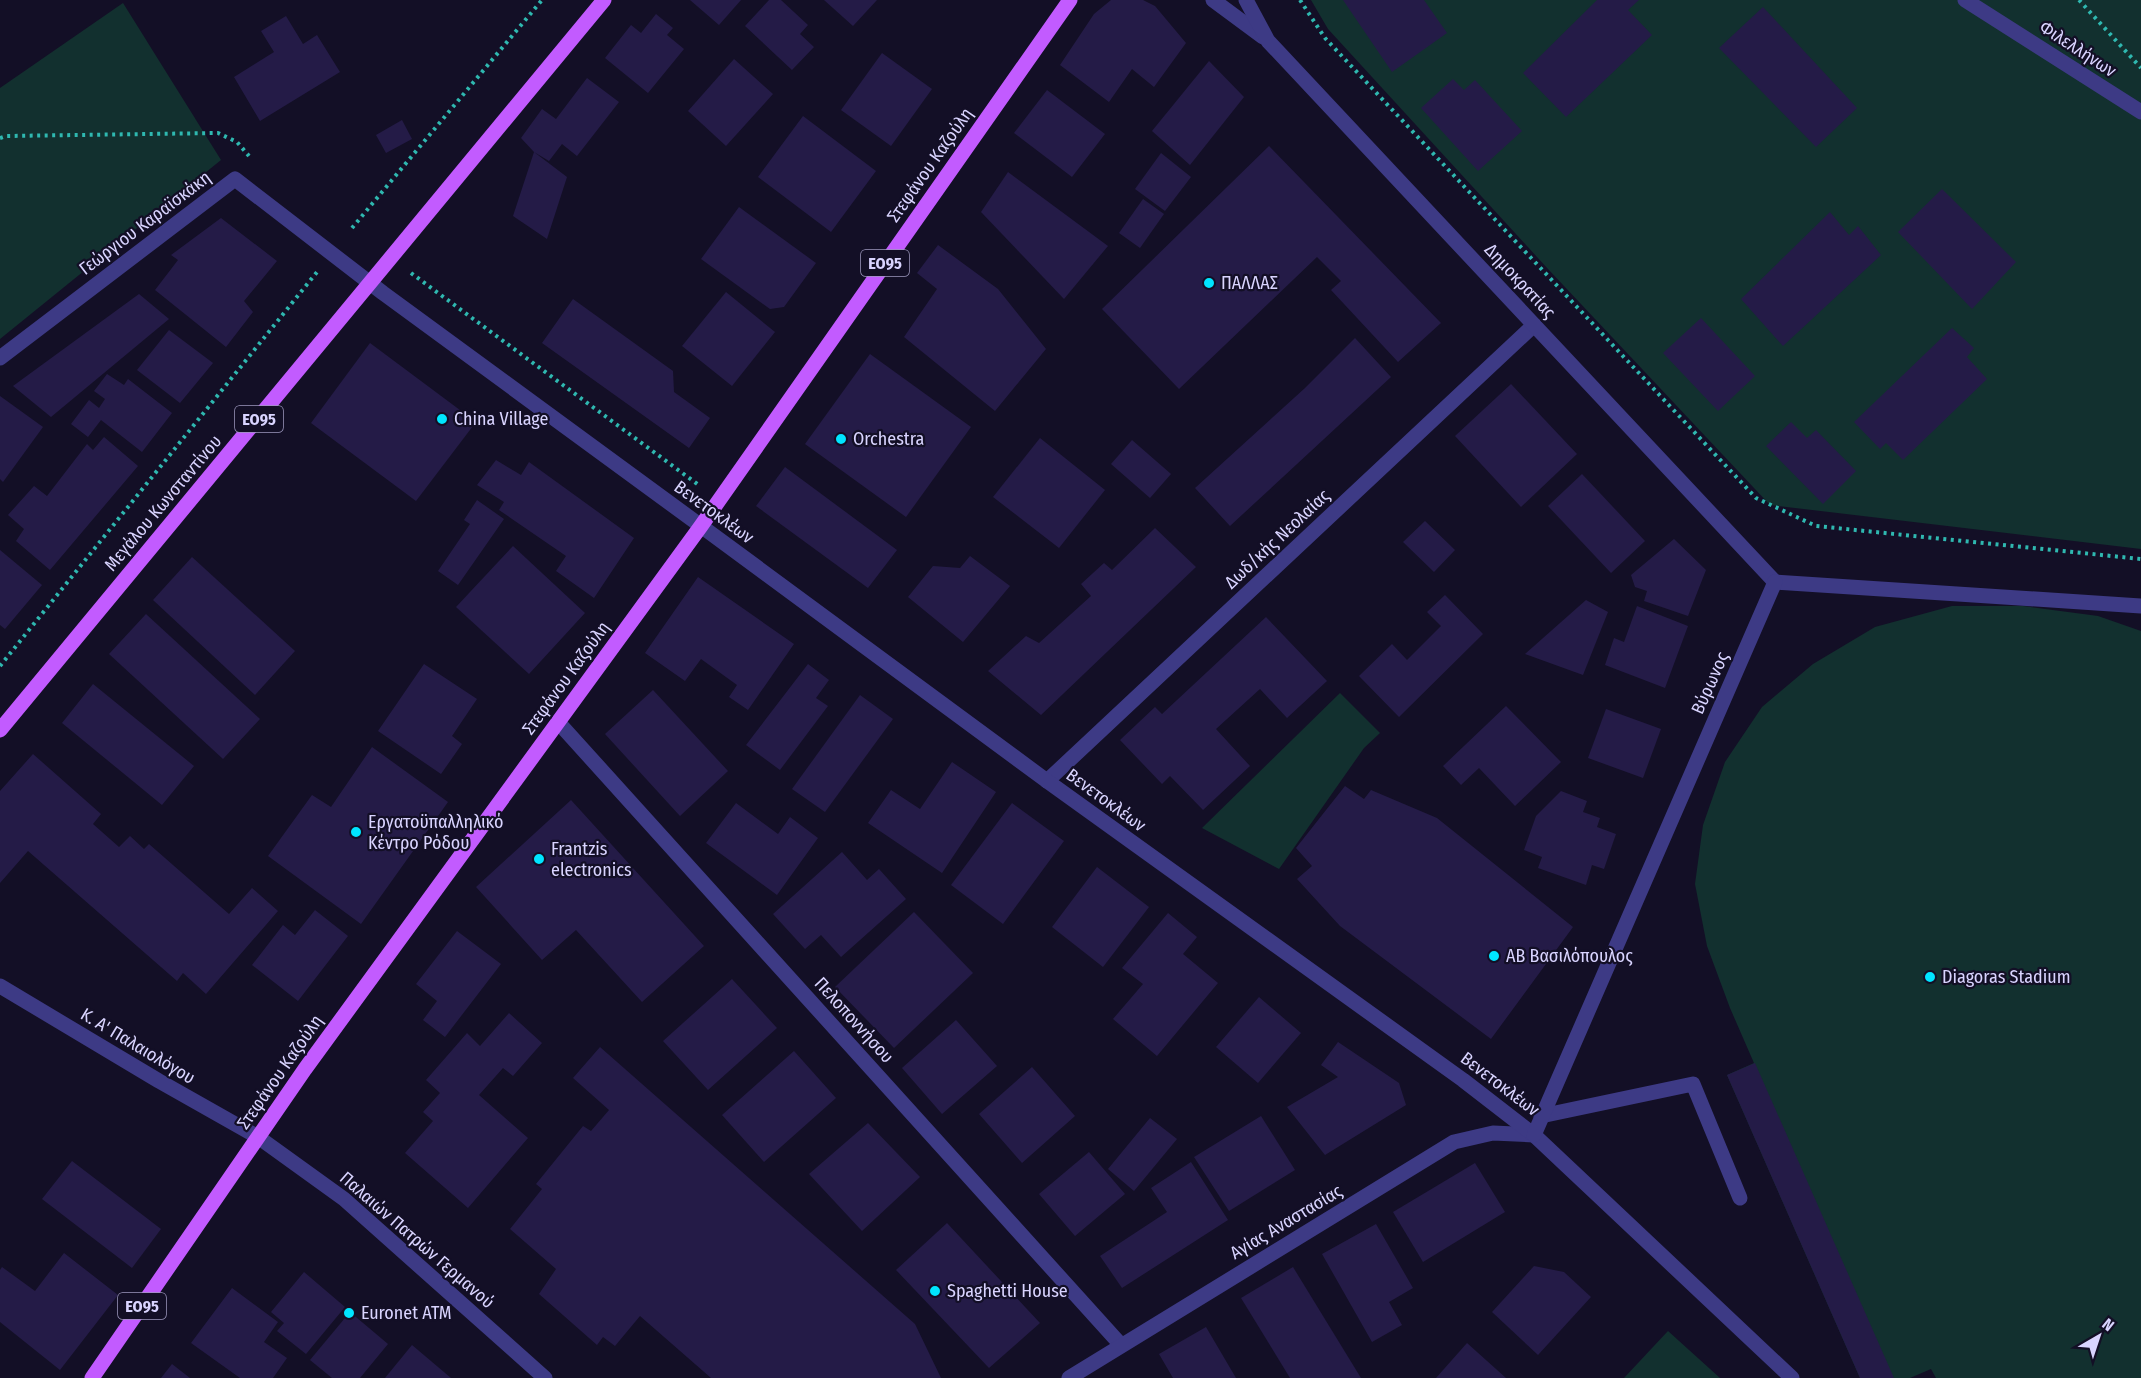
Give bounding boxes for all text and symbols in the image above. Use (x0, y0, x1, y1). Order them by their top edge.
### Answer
street label: Φιλελλήνων (2036, 16, 2121, 82)
street label: Στεφάνου Καζούλη (882, 104, 978, 226)
street label: Γεώργιου Καραϊσκάκη (75, 166, 215, 280)
street label: Δημοκρατίας (1480, 239, 1561, 323)
road number: ΕΟ95 (861, 250, 909, 276)
place label: ΠΑΛΛΑΣ (1221, 272, 1278, 294)
marker: ΠΑΛΛΑΣ (1202, 276, 1216, 290)
road number: ΕΟ95 (235, 406, 283, 432)
place label: China Village (454, 408, 548, 430)
marker: China Village (435, 412, 449, 426)
place label: Orchestra (853, 428, 924, 450)
street label: Μεγάλου Κωνσταντίνου (100, 431, 226, 575)
marker: Orchestra (834, 432, 848, 446)
street label: Βενετοκλέων (670, 476, 758, 548)
street label: Δωδ/κής Νεολαίας (1220, 484, 1334, 593)
street label: Στεφάνου Καζούλη (518, 617, 614, 739)
street label: Βύρωνος (1687, 648, 1734, 718)
street label: Βενετοκλέων (1062, 764, 1150, 836)
place label: Εργατοϋπαλληλικό Κέντρο Ρόδου (368, 811, 503, 854)
marker: Εργατοϋπαλληλικό Κέντρο Ρόδου (349, 825, 363, 839)
place label: Frantzis electronics (551, 838, 632, 881)
marker: Frantzis electronics (532, 852, 546, 866)
place label: AB Βασιλόπουλος (1506, 945, 1633, 967)
marker: AB Βασιλόπουλος (1487, 949, 1501, 963)
place label: Diagoras Stadium (1942, 966, 2071, 988)
marker: Diagoras Stadium (1923, 970, 1937, 984)
street label: Πελοποννήσου (810, 973, 898, 1067)
street label: Κ. Α' Παλαιολόγου (77, 1003, 199, 1089)
street label: Στεφάνου Καζούλη (232, 1011, 328, 1133)
street label: Βενετοκλέων (1456, 1047, 1544, 1121)
street label: Παλαιών Πατρών Γερμανού (335, 1167, 499, 1313)
street label: Αγίας Αναστασίας (1226, 1180, 1346, 1264)
place label: Spaghetti House (947, 1280, 1068, 1302)
marker: Spaghetti House (928, 1284, 942, 1298)
road number: ΕΟ95 (118, 1293, 166, 1319)
place label: Euronet ATM (361, 1302, 452, 1324)
marker: Euronet ATM (342, 1306, 356, 1320)
north arrow (2069, 1306, 2129, 1366)
text: N (2098, 1314, 2118, 1335)

